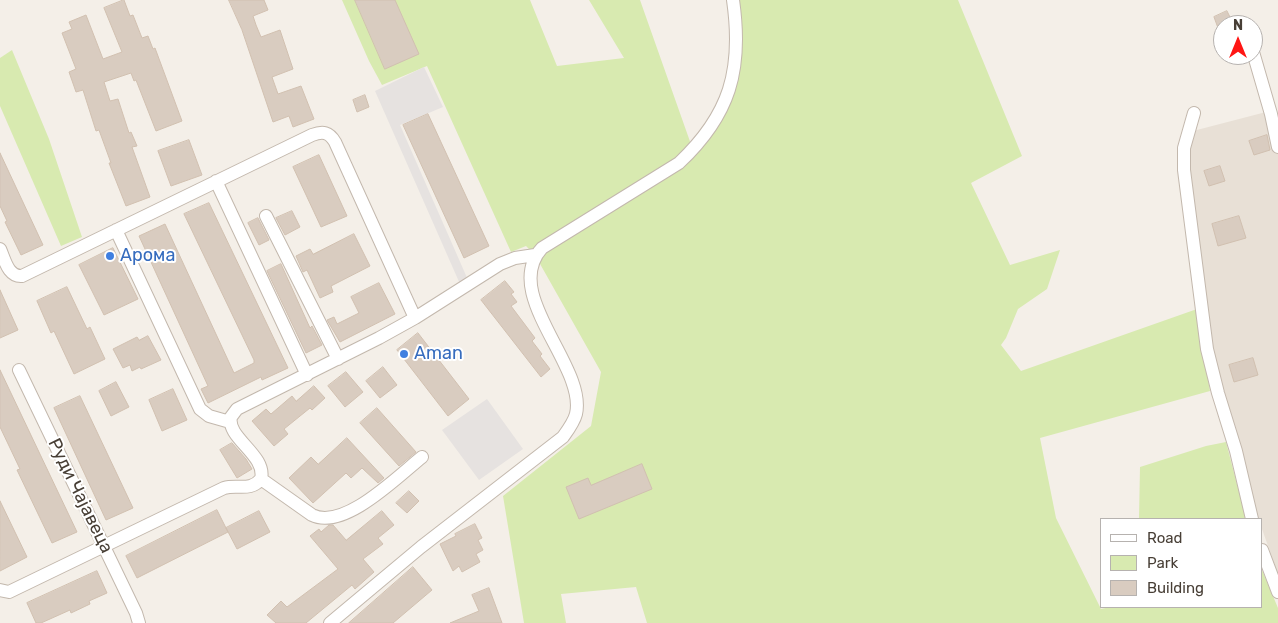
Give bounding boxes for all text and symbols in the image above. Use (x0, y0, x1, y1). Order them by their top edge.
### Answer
north arrow (1213, 15, 1263, 65)
text: N (1233, 17, 1243, 34)
place label: Арома (120, 245, 175, 267)
marker: Арома (104, 250, 116, 262)
place label: Aman (414, 343, 463, 365)
marker: Aman (398, 348, 410, 360)
street label: Руди Чајавеца (43, 435, 117, 557)
legend (1100, 518, 1263, 608)
text: Road (1147, 529, 1183, 547)
text: Park (1147, 554, 1178, 572)
text: Building (1147, 579, 1204, 597)

